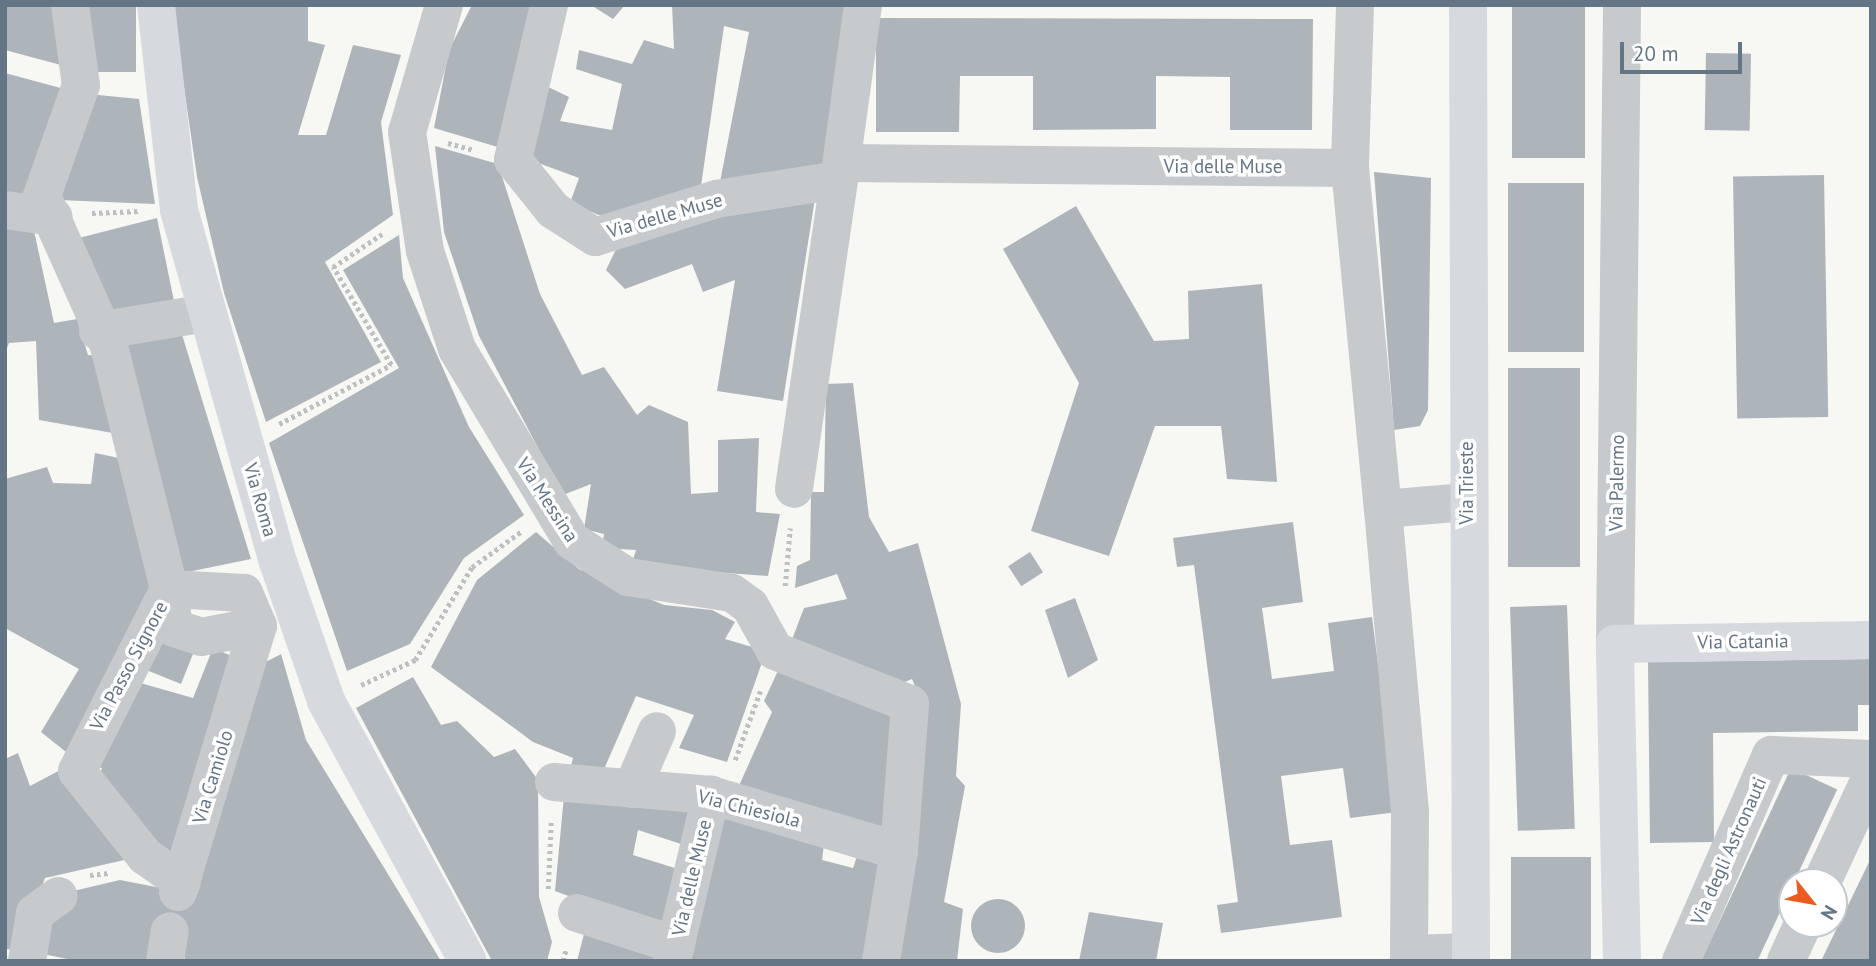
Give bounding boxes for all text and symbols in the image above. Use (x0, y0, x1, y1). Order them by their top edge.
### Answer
scale bar (1624, 28, 1746, 72)
text: 20 m (1633, 40, 1679, 67)
street label: Via delle Muse (1164, 156, 1282, 178)
street label: Via delle Muse (605, 189, 725, 243)
street label: Via Palermo (1605, 434, 1629, 532)
street label: Via Trieste (1456, 441, 1478, 525)
street label: Via Messina (511, 454, 583, 546)
street label: Via Roma (239, 460, 281, 540)
street label: Via Passo Signore (85, 597, 173, 735)
street label: Via Catania (1697, 630, 1789, 654)
street label: Via Camiolo (188, 727, 238, 827)
street label: Via degli Astronauti (1686, 773, 1772, 929)
street label: Via Chiesiola (695, 785, 803, 833)
street label: Via delle Muse (668, 817, 716, 939)
north arrow (1778, 868, 1848, 938)
text: N (1816, 901, 1843, 924)

